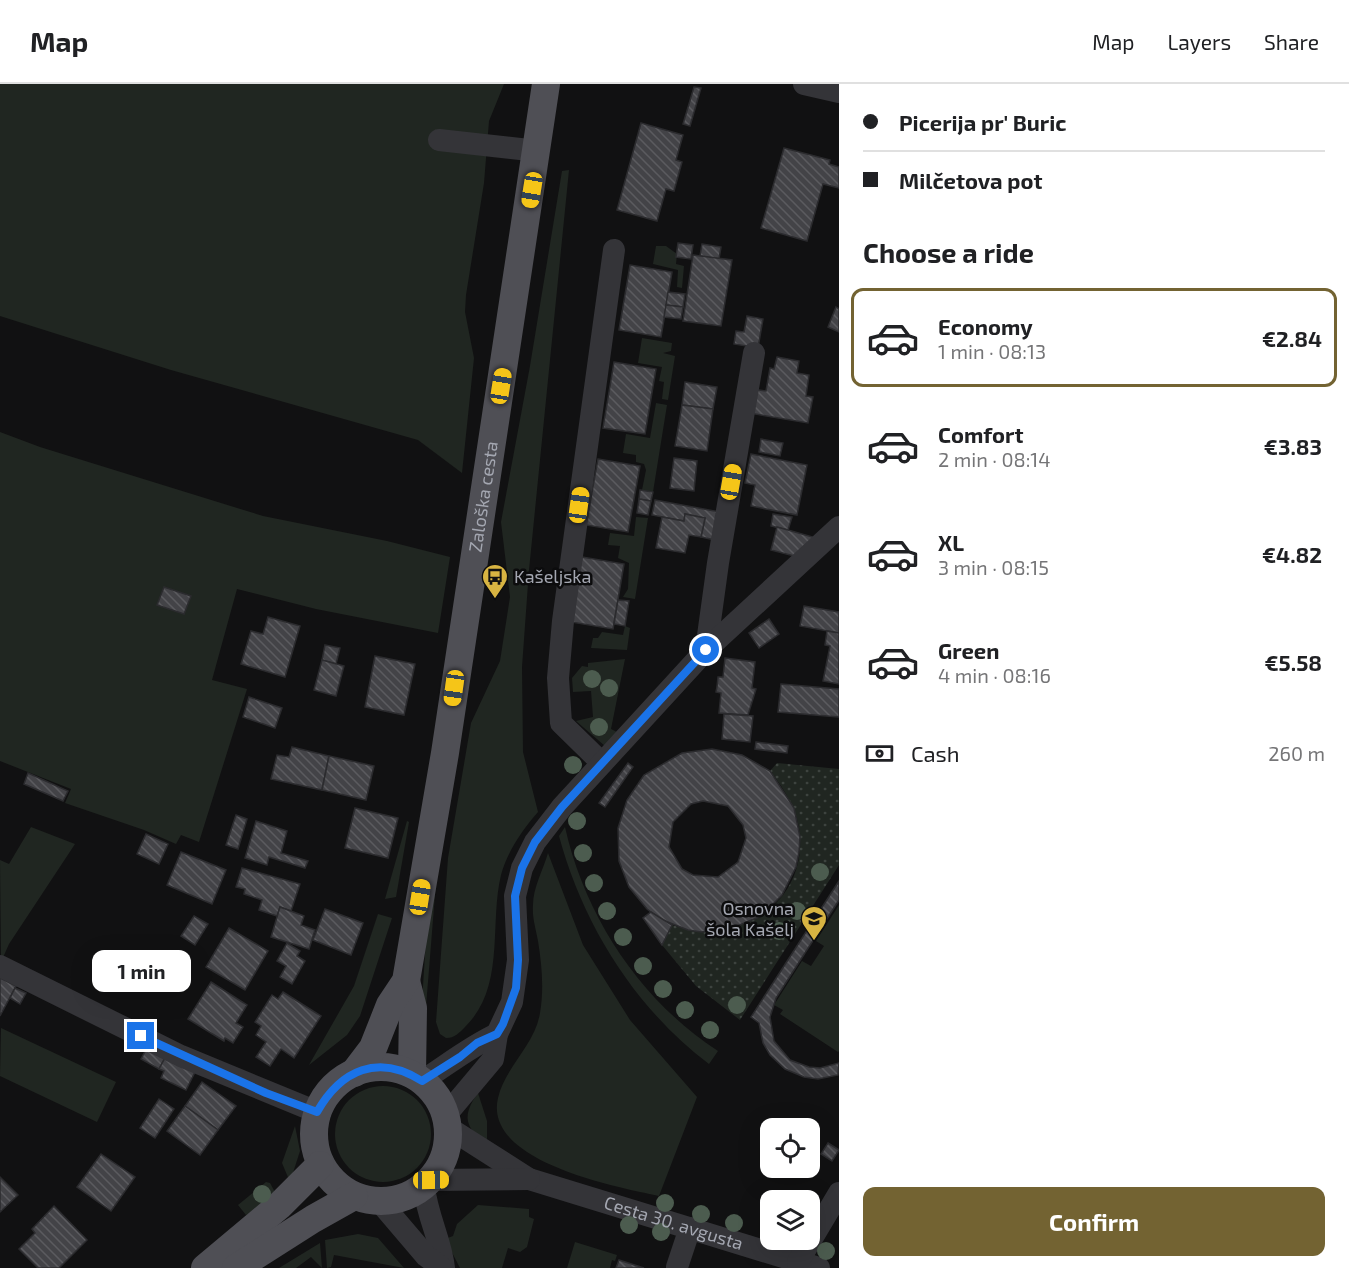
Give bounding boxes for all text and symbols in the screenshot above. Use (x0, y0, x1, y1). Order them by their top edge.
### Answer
text: Map (30, 24, 88, 58)
text: Map (1092, 29, 1134, 54)
text: Layers (1167, 29, 1231, 54)
text: Share (1264, 29, 1319, 54)
text: Picerija pr' Buric (899, 109, 1067, 135)
text: Milčetova pot (899, 167, 1042, 193)
car (520, 171, 544, 209)
text: Choose a ride (863, 236, 1034, 268)
icon: car (866, 311, 920, 365)
text: Economy (938, 313, 1033, 339)
text: €2.84 (1262, 325, 1322, 351)
text: 1 min · 08:13 (938, 339, 1046, 363)
car (489, 367, 513, 405)
icon: car (866, 419, 920, 473)
text: Comfort (938, 421, 1023, 447)
text: €3.83 (1264, 433, 1322, 459)
street label: Zaloška cesta (463, 439, 502, 554)
text: 2 min · 08:14 (938, 447, 1051, 471)
car (719, 463, 743, 501)
car (568, 486, 590, 524)
icon: car (866, 527, 920, 581)
text: XL (938, 529, 964, 555)
text: €4.82 (1262, 541, 1322, 567)
text: 3 min · 08:15 (938, 555, 1049, 579)
bus stop icon: Kašeljska (480, 562, 510, 600)
place label: Kašeljska (514, 565, 591, 587)
icon: car (866, 635, 920, 689)
route start (692, 636, 719, 663)
text: Green (938, 637, 1000, 663)
text: €5.58 (1265, 649, 1322, 675)
text: 4 min · 08:16 (938, 663, 1051, 687)
car (443, 669, 465, 707)
icon: cash (863, 737, 896, 770)
text: Cash (911, 740, 960, 766)
text: 260 m (1268, 741, 1325, 765)
car (408, 878, 432, 916)
place label: Osnovna šola Kašelj (706, 897, 794, 940)
school or university icon: Osnovna šola Kašelj (799, 904, 829, 942)
callout: 1 min (92, 949, 190, 991)
text: 1 min (117, 959, 166, 983)
route end (127, 1022, 154, 1049)
map controls (760, 1118, 820, 1250)
button: locate (760, 1118, 820, 1178)
car (413, 1171, 449, 1189)
button: Confirm (863, 1187, 1325, 1256)
button: layers (760, 1190, 820, 1250)
street label: Cesta 30. avgusta (602, 1191, 746, 1254)

